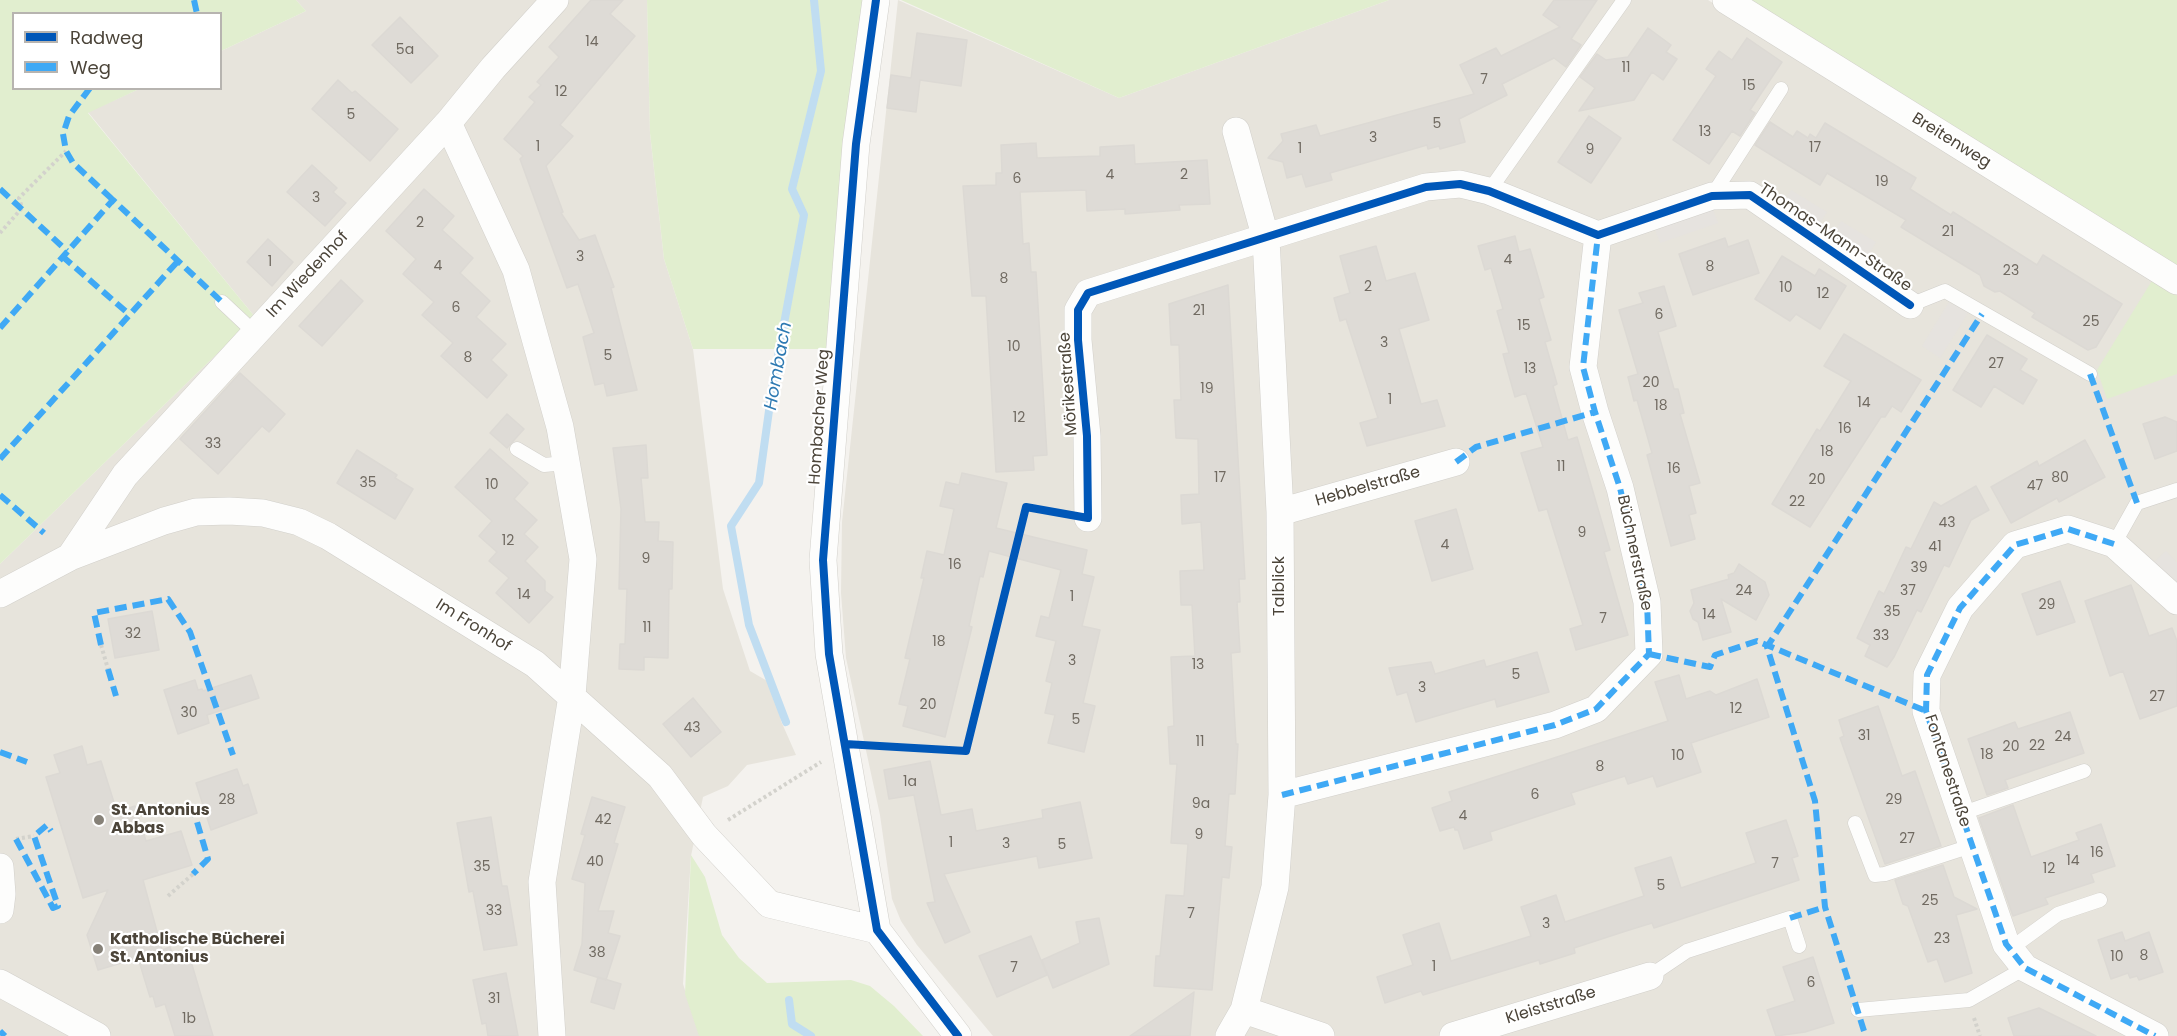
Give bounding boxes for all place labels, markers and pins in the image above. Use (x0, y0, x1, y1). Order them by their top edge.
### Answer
place label: St. Antonius Abbas (111, 801, 210, 839)
marker: St. Antonius Abbas (92, 813, 106, 827)
place label: Katholische Bücherei St. Antonius (110, 930, 285, 968)
marker: Katholische Bücherei St. Antonius (91, 942, 105, 956)

